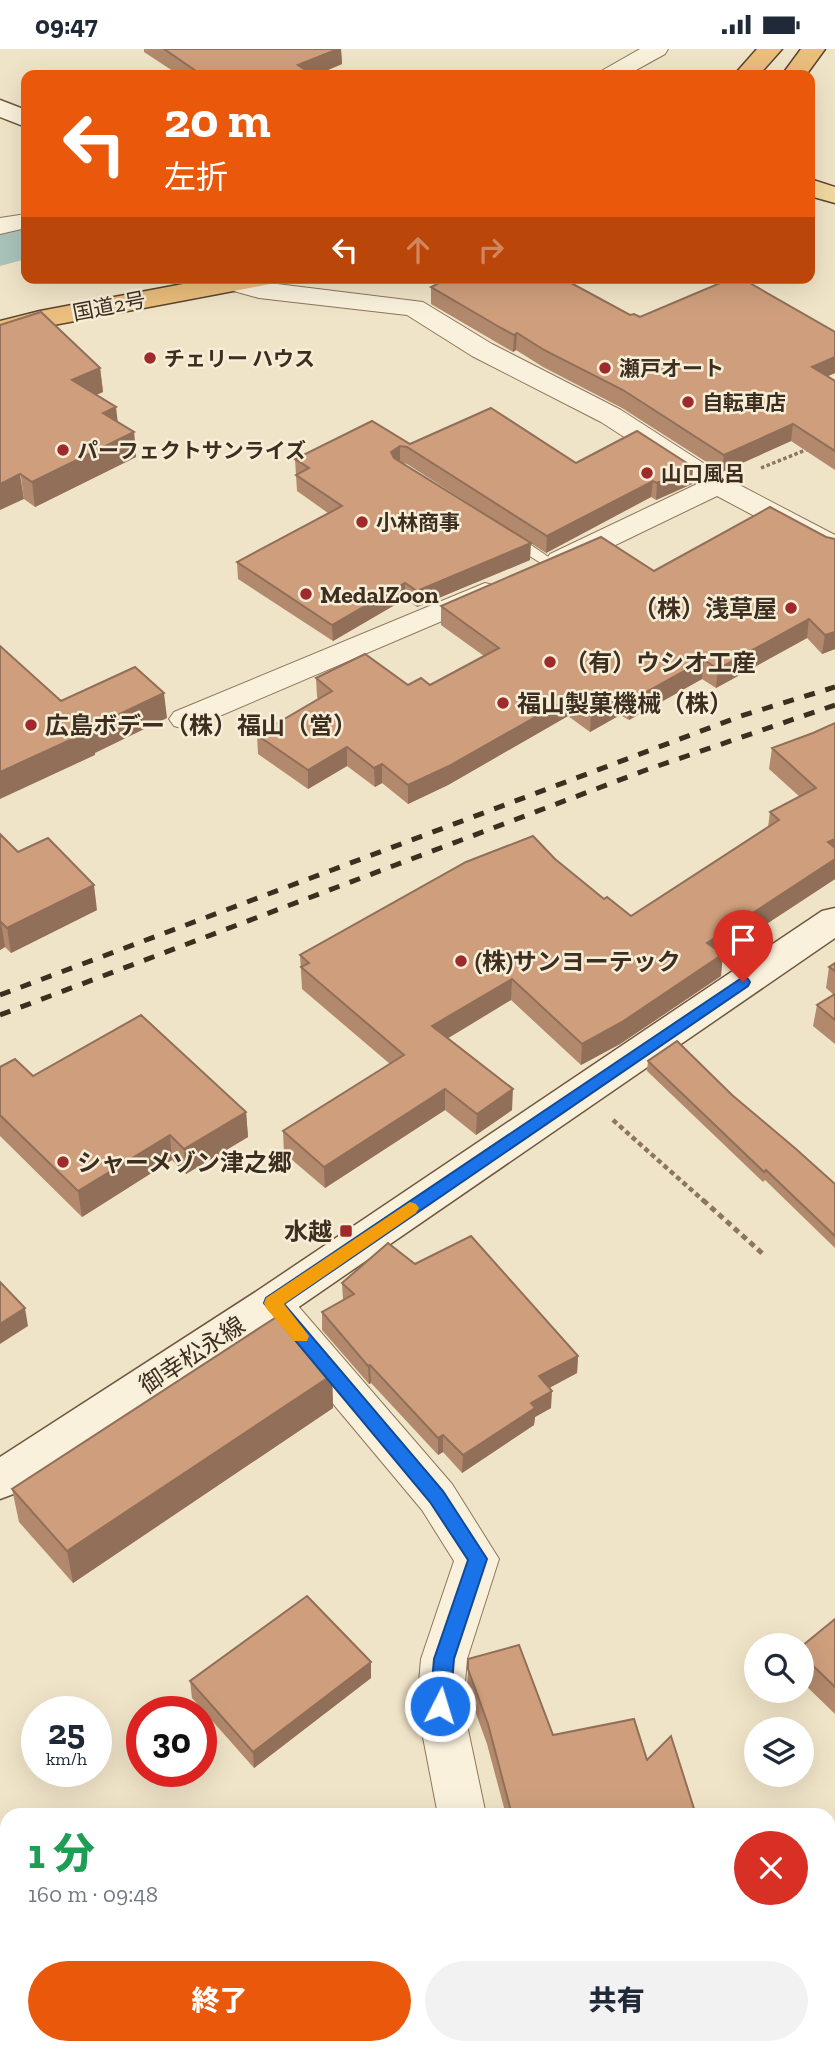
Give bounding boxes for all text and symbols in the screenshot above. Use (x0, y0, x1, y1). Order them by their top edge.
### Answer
text: 09:47 (35, 9, 98, 41)
text: 20 m (164, 91, 271, 150)
icon: left (49, 98, 140, 189)
text: 左折 (164, 158, 228, 196)
icon: left (326, 231, 364, 269)
icon: ahead (399, 231, 437, 269)
icon: right (472, 231, 510, 269)
street label: 国道2号 (70, 287, 148, 325)
place label: チェリー ハウス (164, 346, 315, 371)
marker: チェリー ハウス (142, 350, 158, 366)
place label: 瀬戸オート (619, 356, 724, 381)
marker: 瀬戸オート (597, 360, 613, 376)
place label: 自転車店 (702, 390, 786, 415)
marker: 自転車店 (680, 394, 696, 410)
place label: パーフェクトサンライズ (77, 438, 306, 463)
marker: パーフェクトサンライズ (55, 442, 71, 458)
place label: 山口風呂 (661, 461, 745, 486)
marker: 山口風呂 (639, 465, 655, 481)
place label: 小林商事 (376, 510, 460, 535)
marker: 小林商事 (354, 514, 370, 530)
place label: MedalZoon (320, 580, 439, 609)
marker: MedalZoon (298, 586, 314, 602)
place label: （株）浅草屋 (633, 594, 777, 623)
marker: （株）浅草屋 (783, 600, 799, 616)
place label: （有）ウシオ工産 (564, 648, 756, 677)
marker: （有）ウシオ工産 (542, 654, 558, 670)
place label: 福山製菓機械（株） (517, 689, 733, 718)
marker: 福山製菓機械（株） (495, 695, 511, 711)
place label: 広島ボデー（株）福山（営） (45, 711, 357, 740)
marker: 広島ボデー（株）福山（営） (23, 717, 39, 733)
pin (713, 910, 773, 982)
icon: arrive (724, 921, 762, 959)
place label: (株)サンヨーテック (475, 947, 681, 976)
marker: (株)サンヨーテック (453, 953, 469, 969)
place label: シャーメゾン津之郷 (77, 1148, 292, 1177)
marker: シャーメゾン津之郷 (55, 1154, 71, 1170)
place label: 水越 (284, 1217, 332, 1246)
marker: 水越 (338, 1223, 354, 1239)
street label: 御幸松永線 (134, 1310, 250, 1400)
map controls (744, 1633, 814, 1787)
button: search (744, 1633, 814, 1703)
position arrow (403, 1669, 477, 1743)
speed limit sign: 30 (126, 1696, 217, 1787)
text: 25 (48, 1711, 85, 1753)
button: layers (744, 1717, 814, 1787)
text: km/h (46, 1748, 87, 1770)
text: 1 分 (28, 1828, 95, 1879)
button: close (734, 1831, 808, 1905)
text: 160 m · 09:48 (28, 1880, 158, 1908)
button: 終了 (28, 1961, 411, 2041)
button: 共有 (425, 1961, 808, 2041)

